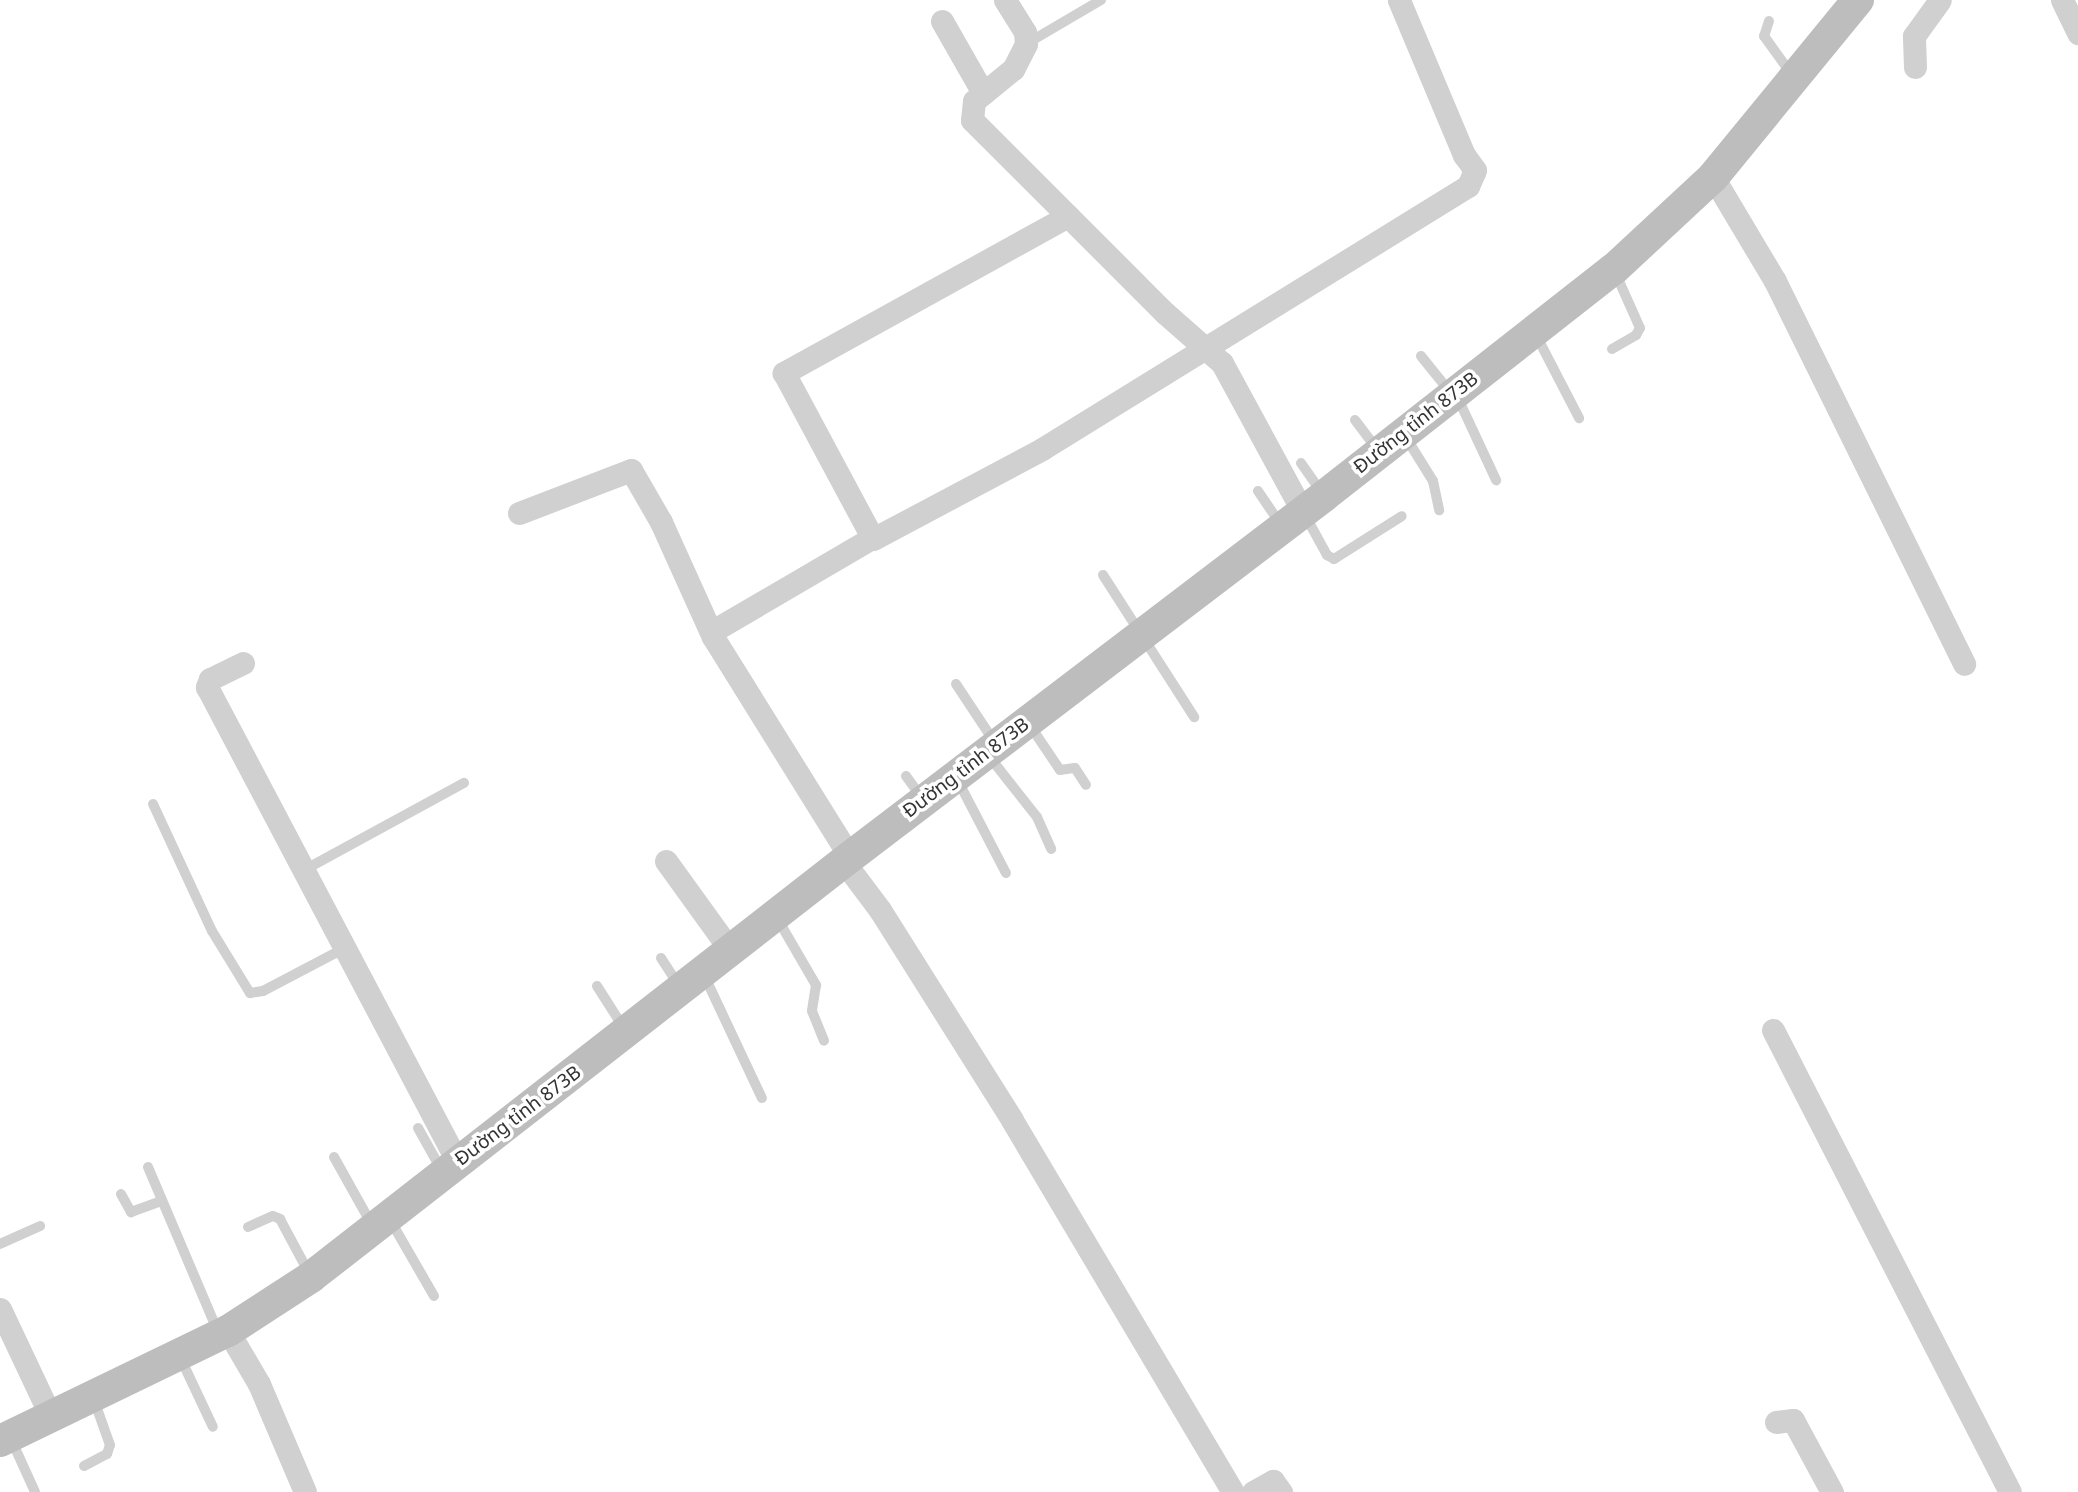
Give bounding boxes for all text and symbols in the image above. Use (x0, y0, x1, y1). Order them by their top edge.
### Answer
street label: Đường tỉnh 873B (1349, 367, 1483, 479)
street label: Đường tỉnh 873B (898, 713, 1034, 823)
street label: Đường tỉnh 873B (450, 1061, 586, 1171)

